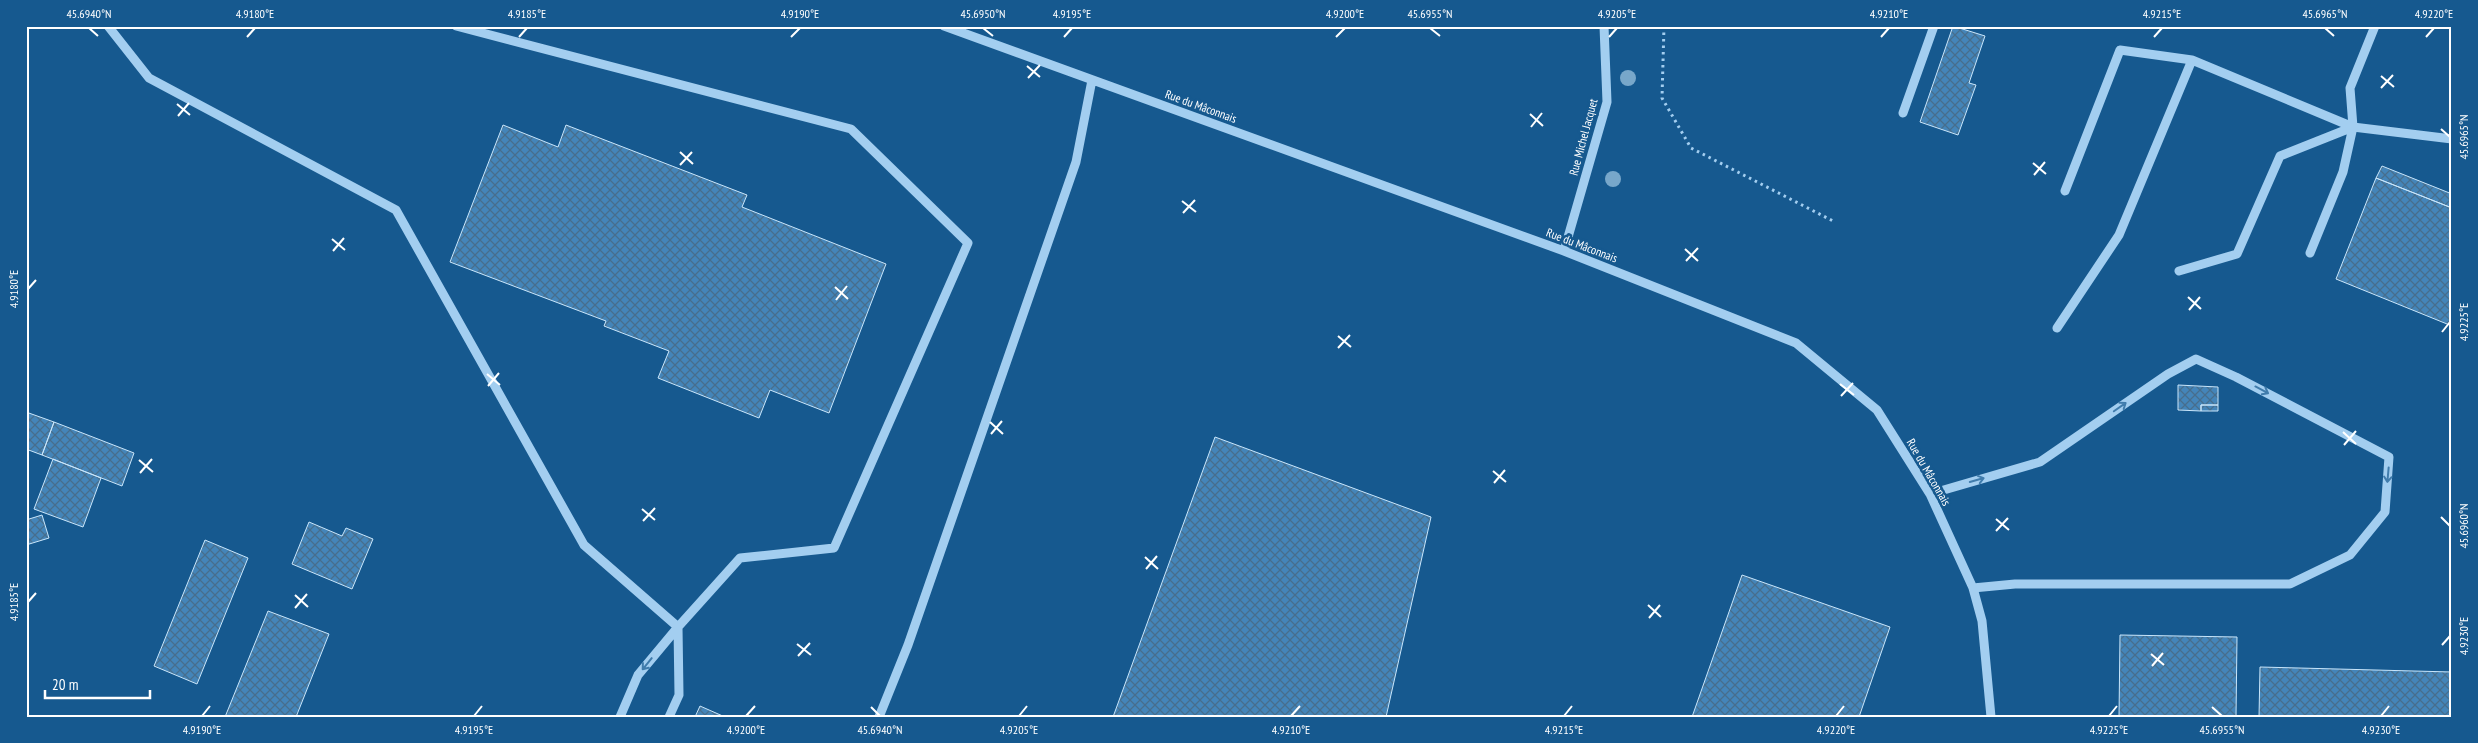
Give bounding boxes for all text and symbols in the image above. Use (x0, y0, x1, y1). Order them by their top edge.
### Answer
text: 45.6940°N (66, 6, 112, 21)
text: 4.9180°E (236, 6, 274, 21)
text: 4.9185°E (508, 6, 546, 21)
text: 4.9190°E (781, 6, 819, 21)
text: 45.6950°N (960, 6, 1006, 21)
text: 4.9195°E (1053, 6, 1091, 21)
text: 4.9200°E (1326, 6, 1364, 21)
text: 45.6955°N (1407, 6, 1453, 21)
text: 4.9205°E (1598, 6, 1636, 21)
text: 4.9210°E (1870, 6, 1908, 21)
text: 4.9215°E (2143, 6, 2181, 21)
text: 45.6965°N (2302, 6, 2348, 21)
text: 4.9220°E (2415, 6, 2453, 21)
street label: Rue du Mâconnais (1163, 86, 1239, 126)
street label: Rue Michel Jacquet (1566, 96, 1601, 177)
text: 45.6965°N (2456, 114, 2471, 160)
street label: Rue du Mâconnais (1544, 225, 1620, 265)
text: 4.9180°E (6, 270, 21, 308)
text: 4.9225°E (2456, 303, 2471, 341)
one-way arrow (2254, 385, 2269, 395)
one-way arrow (2113, 402, 2127, 412)
street label: Rue du Mâconnais (1904, 436, 1954, 508)
one-way arrow (2383, 467, 2393, 483)
one-way arrow (1969, 475, 1985, 485)
text: 45.6960°N (2456, 503, 2471, 549)
text: 4.9185°E (6, 583, 21, 621)
text: 4.9230°E (2456, 617, 2471, 655)
one-way arrow (641, 657, 652, 670)
scale bar (45, 668, 150, 700)
text: 20 m (52, 675, 78, 694)
text: 4.9190°E (183, 722, 221, 737)
text: 4.9195°E (455, 722, 493, 737)
text: 4.9200°E (727, 722, 765, 737)
text: 45.6940°N (857, 722, 903, 737)
text: 4.9205°E (1000, 722, 1038, 737)
text: 4.9210°E (1272, 722, 1310, 737)
text: 4.9215°E (1545, 722, 1583, 737)
text: 4.9220°E (1817, 722, 1855, 737)
text: 4.9225°E (2090, 722, 2128, 737)
text: 45.6955°N (2199, 722, 2245, 737)
text: 4.9230°E (2362, 722, 2400, 737)

